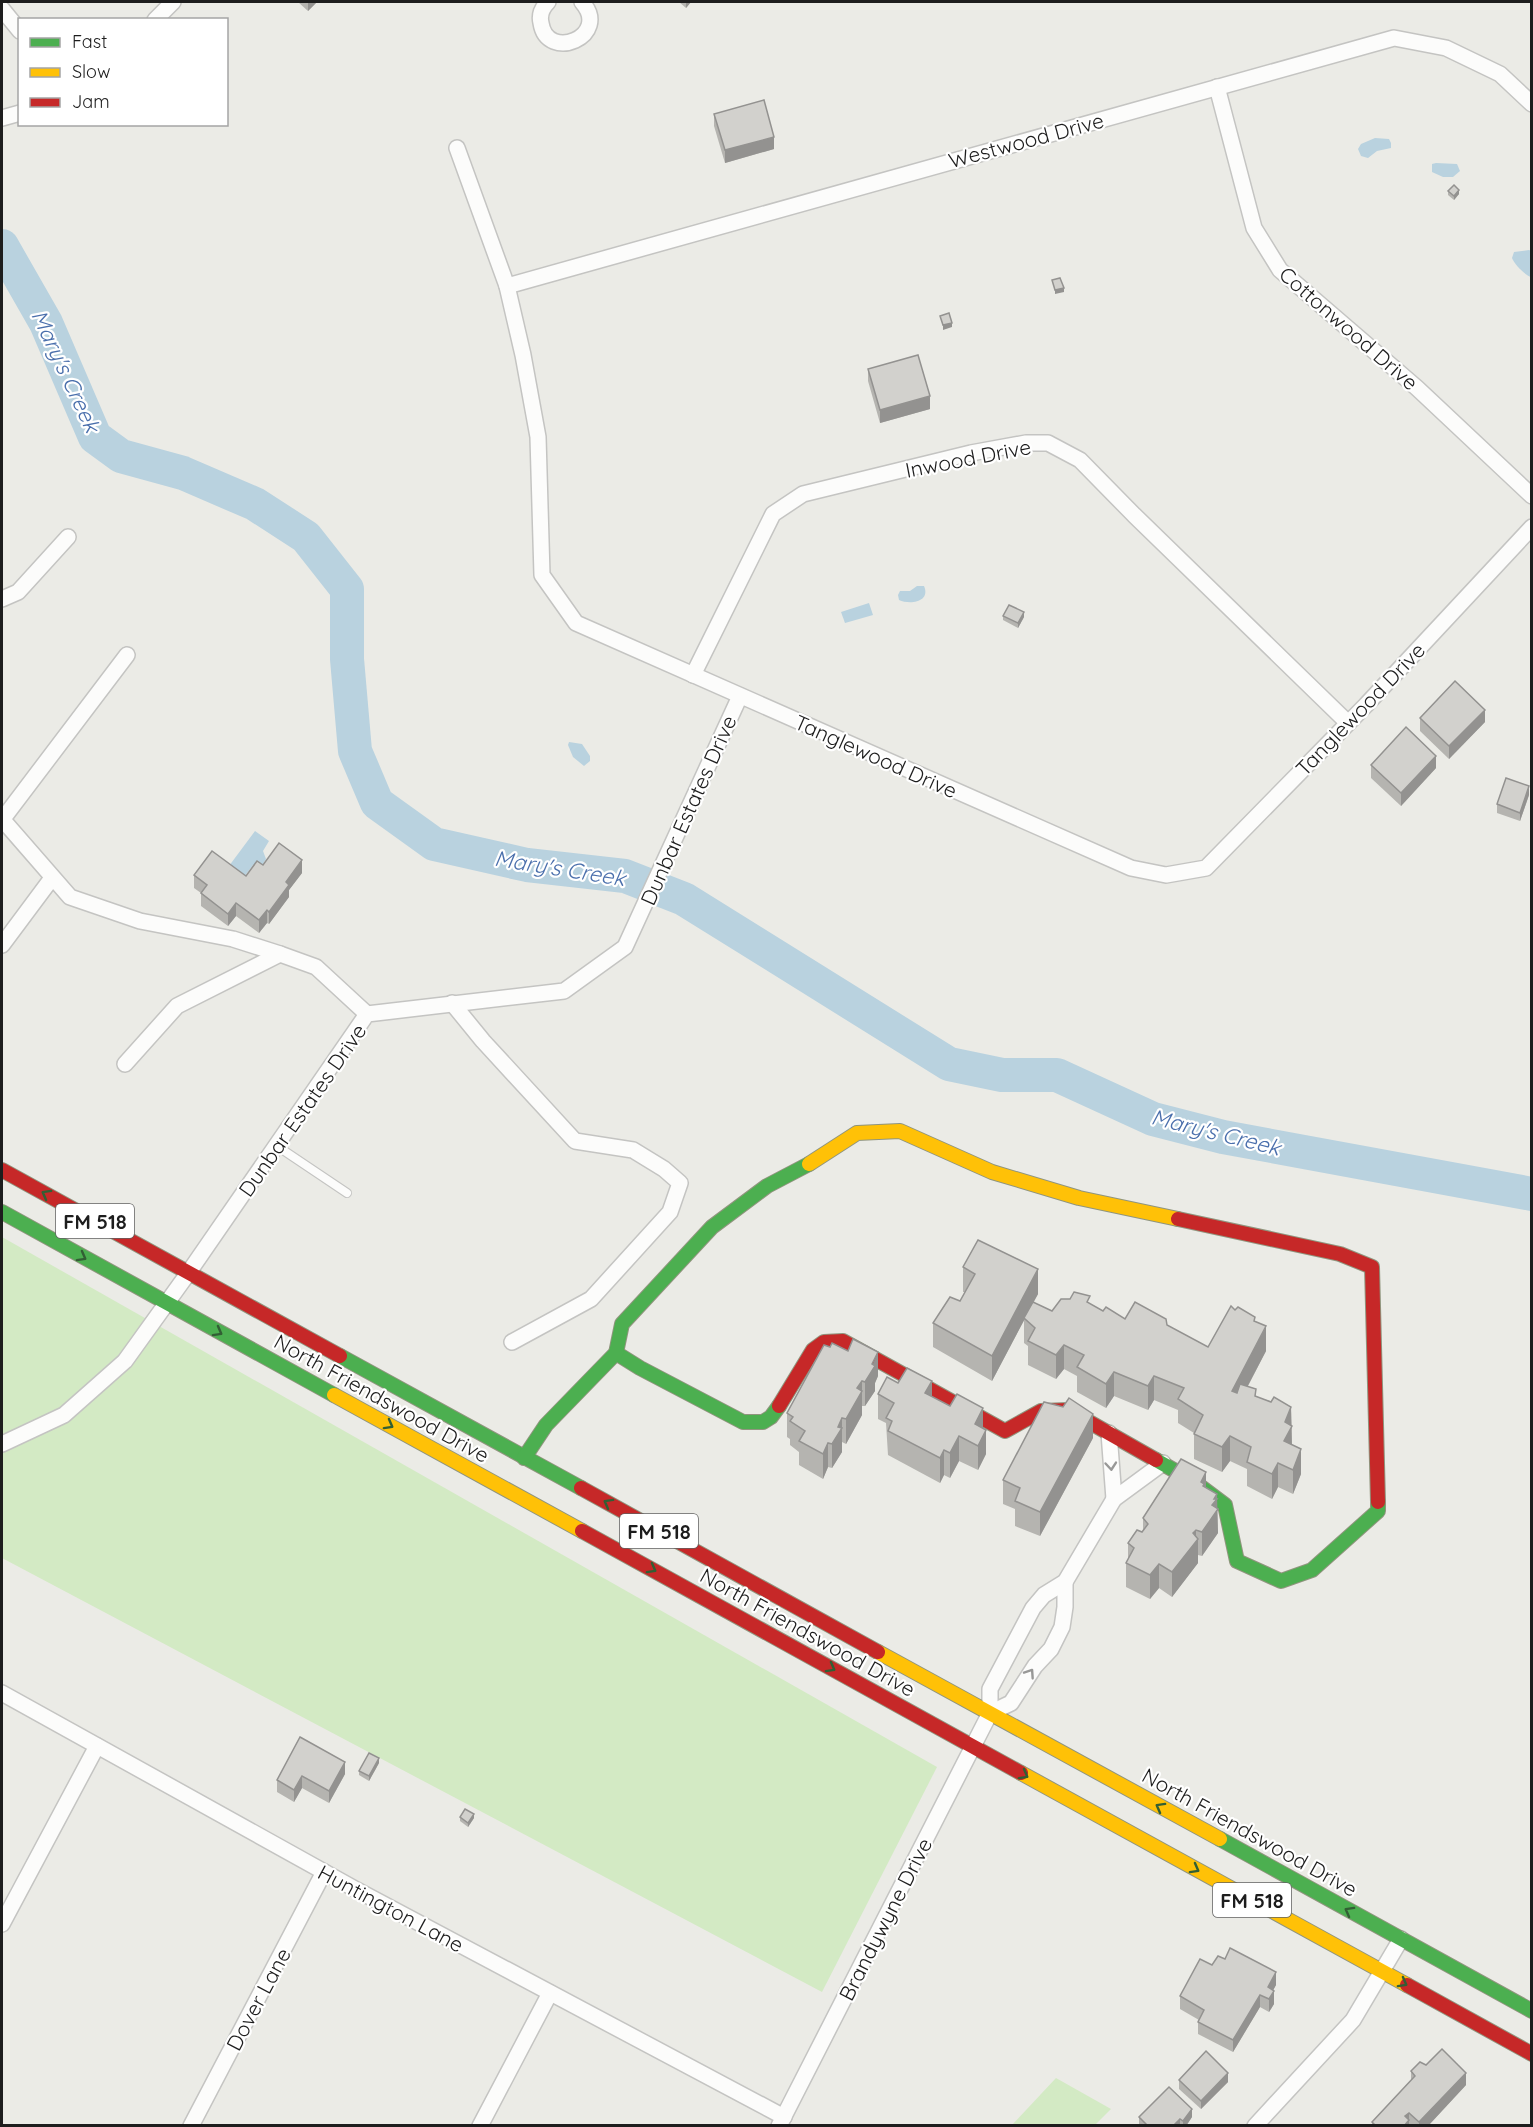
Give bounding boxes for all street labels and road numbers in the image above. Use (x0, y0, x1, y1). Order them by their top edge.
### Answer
street label: Westwood Drive (945, 107, 1107, 173)
street label: Cottonwood Drive (1274, 261, 1424, 395)
street label: Inwood Drive (903, 433, 1033, 483)
street label: Tanglewood Drive (1290, 637, 1430, 781)
street label: Tanglewood Drive (791, 708, 961, 804)
street label: Dunbar Estates Drive (634, 711, 742, 909)
street label: Dunbar Estates Drive (233, 1019, 371, 1201)
road number: FM 518 (56, 1204, 134, 1238)
street label: North Friendswood Drive (270, 1328, 494, 1468)
road number: FM 518 (620, 1514, 698, 1548)
street label: North Friendswood Drive (696, 1562, 920, 1702)
street label: North Friendswood Drive (1138, 1762, 1362, 1902)
street label: Brandywyne Drive (833, 1833, 937, 2005)
street label: Huntington Lane (314, 1859, 468, 1957)
road number: FM 518 (1213, 1883, 1291, 1917)
street label: Dover Lane (220, 1943, 296, 2055)

